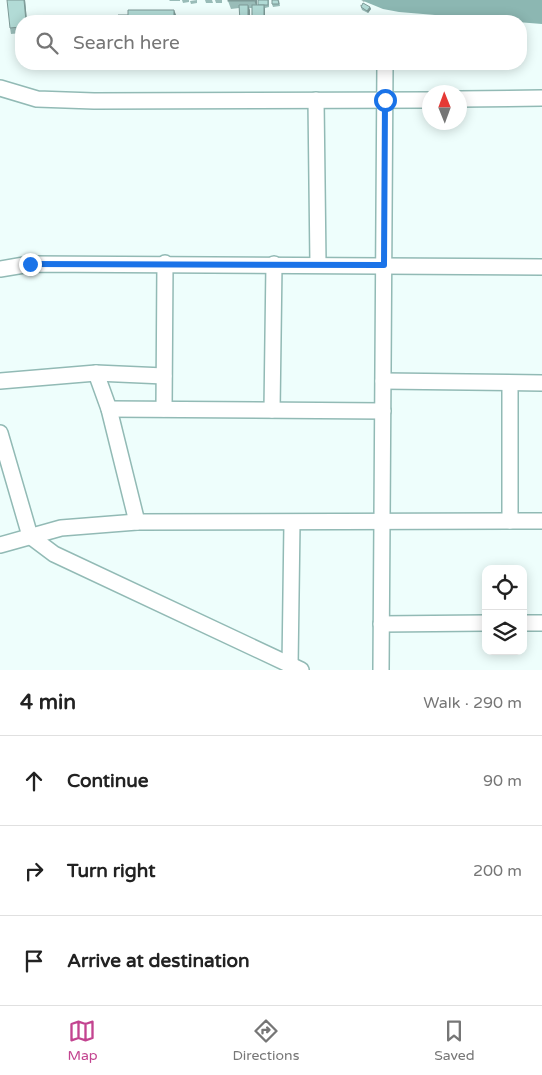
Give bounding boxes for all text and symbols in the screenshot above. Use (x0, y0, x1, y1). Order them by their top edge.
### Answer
search box (15, 15, 527, 70)
icon: search (33, 29, 61, 57)
text: Search here (73, 32, 180, 54)
north arrow (422, 85, 467, 130)
route start (374, 89, 397, 112)
route end (19, 253, 42, 276)
map controls (482, 565, 527, 655)
button: locate (482, 565, 527, 610)
button: layers (482, 610, 527, 655)
text: 4 min (20, 690, 76, 715)
text: Walk · 290 m (423, 693, 522, 713)
icon: ahead (20, 767, 48, 795)
text: Continue (67, 770, 149, 792)
text: 90 m (483, 771, 522, 791)
icon: right (20, 857, 48, 885)
text: Turn right (67, 860, 155, 882)
text: 200 m (473, 861, 522, 881)
icon: arrive (20, 947, 48, 975)
text: Arrive at destination (67, 950, 250, 972)
tab: Map (67, 1017, 98, 1064)
tab: Directions (232, 1017, 299, 1064)
tab: Saved (434, 1017, 475, 1064)

